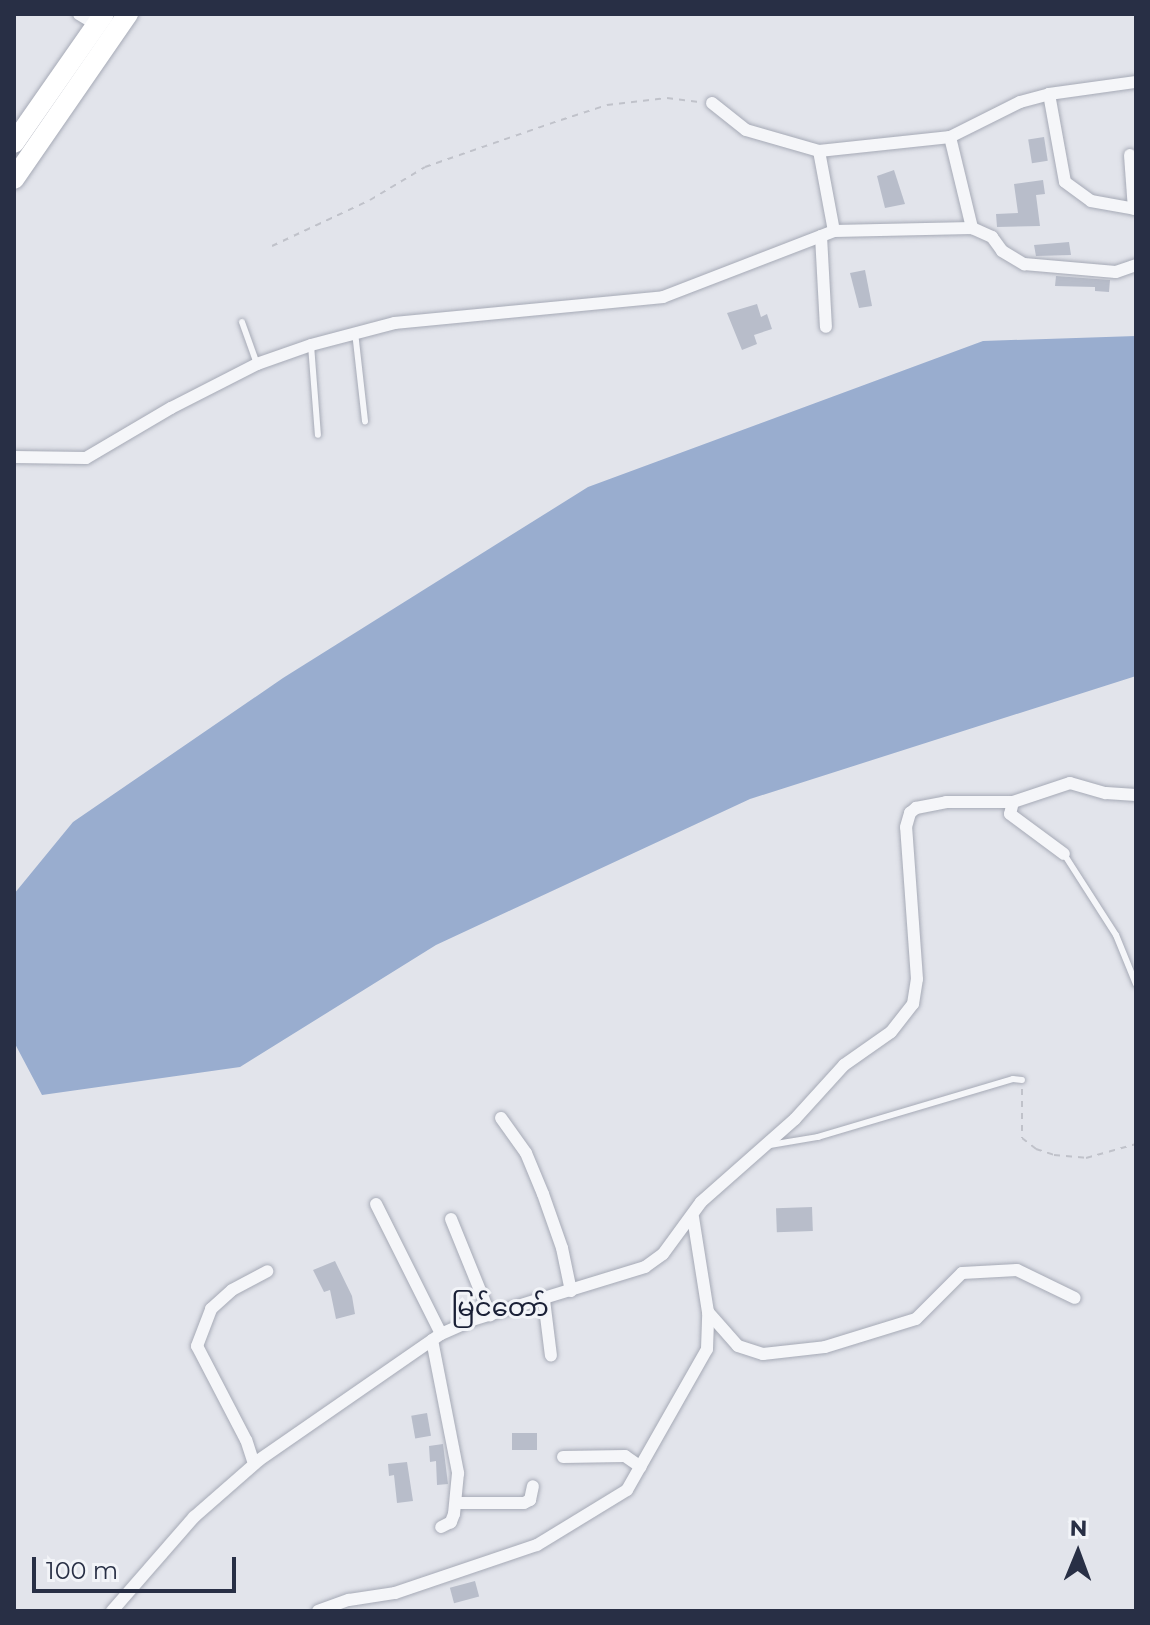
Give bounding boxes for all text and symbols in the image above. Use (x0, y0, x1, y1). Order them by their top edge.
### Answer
district label: မြင်တော် (451, 1292, 549, 1324)
north arrow (1038, 1513, 1118, 1593)
text: N (1069, 1515, 1088, 1542)
scale bar (36, 1541, 240, 1591)
text: 100 m (46, 1556, 118, 1585)

